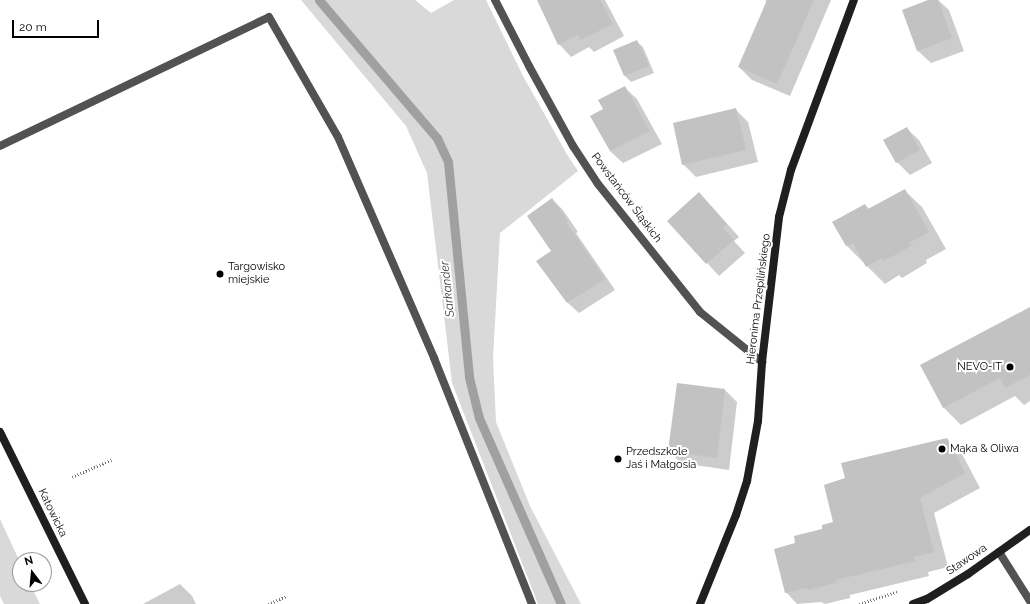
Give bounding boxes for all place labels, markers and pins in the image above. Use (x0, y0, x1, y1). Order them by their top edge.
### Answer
place label: Targowisko miejskie (228, 261, 285, 287)
marker: Targowisko miejskie (215, 269, 225, 279)
place label: NEVO-IT (957, 360, 1002, 374)
marker: NEVO-IT (1005, 362, 1015, 372)
place label: Mąka & Oliwa (950, 442, 1019, 456)
marker: Mąka & Oliwa (937, 444, 947, 454)
place label: Przedszkole Jaś i Małgosia (626, 446, 696, 472)
marker: Przedszkole Jaś i Małgosia (613, 454, 623, 464)

